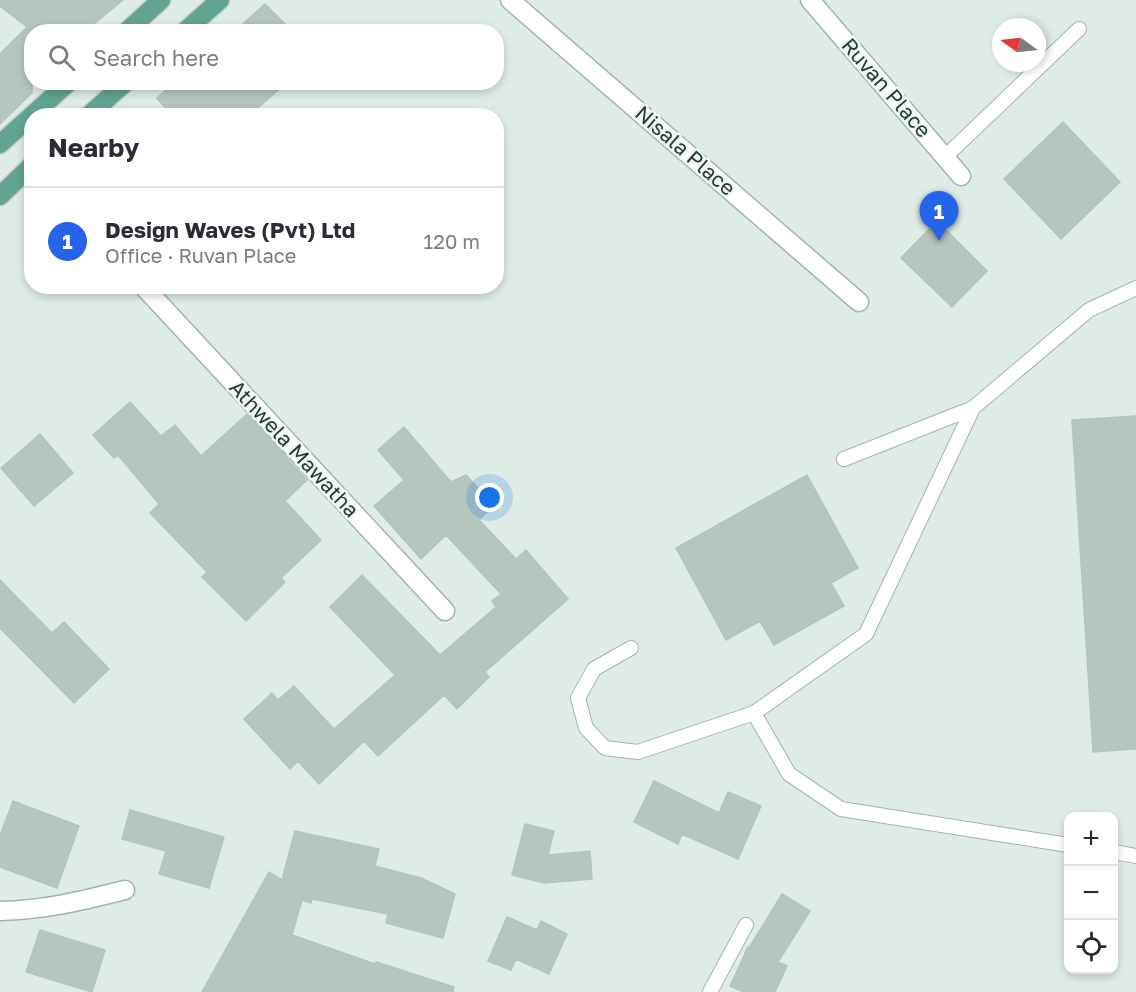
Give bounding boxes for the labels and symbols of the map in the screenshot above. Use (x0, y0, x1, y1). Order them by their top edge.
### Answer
north arrow (992, 18, 1046, 72)
street label: Ruvan Place (836, 32, 937, 143)
street label: Nisala Place (630, 100, 741, 201)
pin: 1 (920, 192, 958, 241)
street label: Athwela Mawatha (224, 374, 365, 522)
your location (475, 483, 504, 512)

